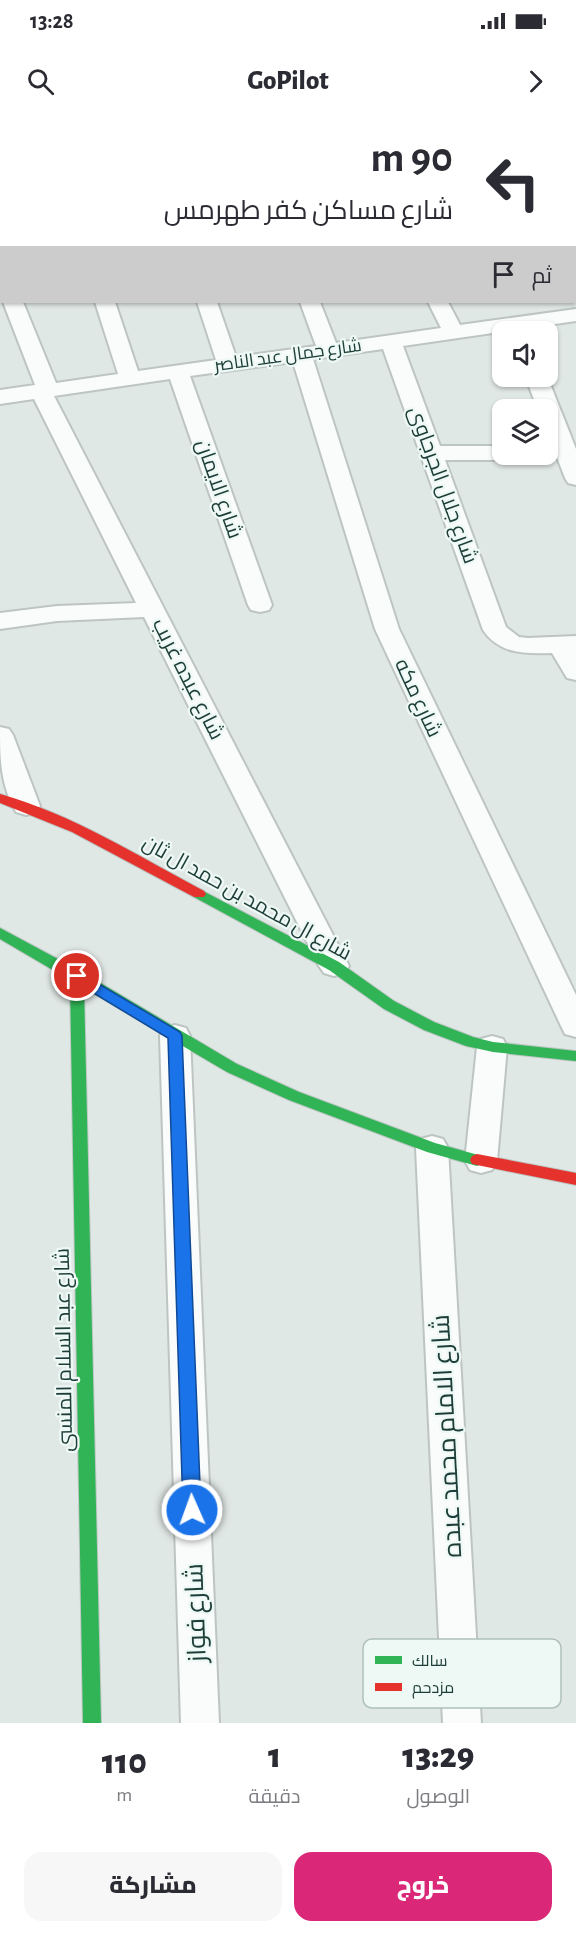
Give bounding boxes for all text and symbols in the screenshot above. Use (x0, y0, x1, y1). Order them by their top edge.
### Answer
text: 13:28 (30, 10, 74, 32)
icon: search (24, 65, 57, 98)
icon: forward (519, 65, 552, 98)
text: GoPilot (247, 67, 329, 94)
text: 90 m (371, 137, 453, 179)
icon: left (474, 144, 552, 222)
text: شارع مساكن كفر طهرمس (164, 197, 453, 224)
icon: arrive (487, 258, 520, 291)
text: ثم (532, 265, 552, 287)
map controls (492, 321, 558, 465)
button: sound (492, 321, 558, 387)
street label: شارع جمال عبد الناصر (212, 336, 363, 377)
button: layers (492, 399, 558, 465)
street label: شارع جلال الجرجاوى (402, 403, 481, 568)
street label: شارع الايمان (189, 437, 246, 542)
street label: شارع عبده غريب (146, 615, 228, 744)
street label: شارع مكه (388, 656, 445, 742)
street label: شارع ال محمد بن حمد ال ثان (137, 832, 355, 967)
pin (51, 950, 102, 1001)
icon: arrive (60, 959, 93, 992)
street label: شارع عبد السلام المنسى (52, 1248, 79, 1452)
street label: شارع الامام محمد عبده (428, 1313, 470, 1558)
position arrow (160, 1478, 224, 1542)
street label: شارع فواز (181, 1563, 214, 1665)
legend (363, 1639, 561, 1708)
text: سالك (412, 1653, 447, 1669)
text: مزدحم (412, 1680, 454, 1699)
text: 1 (268, 1738, 281, 1774)
text: 13:29 (402, 1738, 474, 1774)
text: 110 (102, 1744, 147, 1780)
text: m (116, 1785, 132, 1805)
text: دقيقة (249, 1787, 301, 1807)
text: الوصول (406, 1787, 470, 1807)
button: مشاركة (24, 1852, 282, 1921)
button: خروج (294, 1852, 552, 1921)

